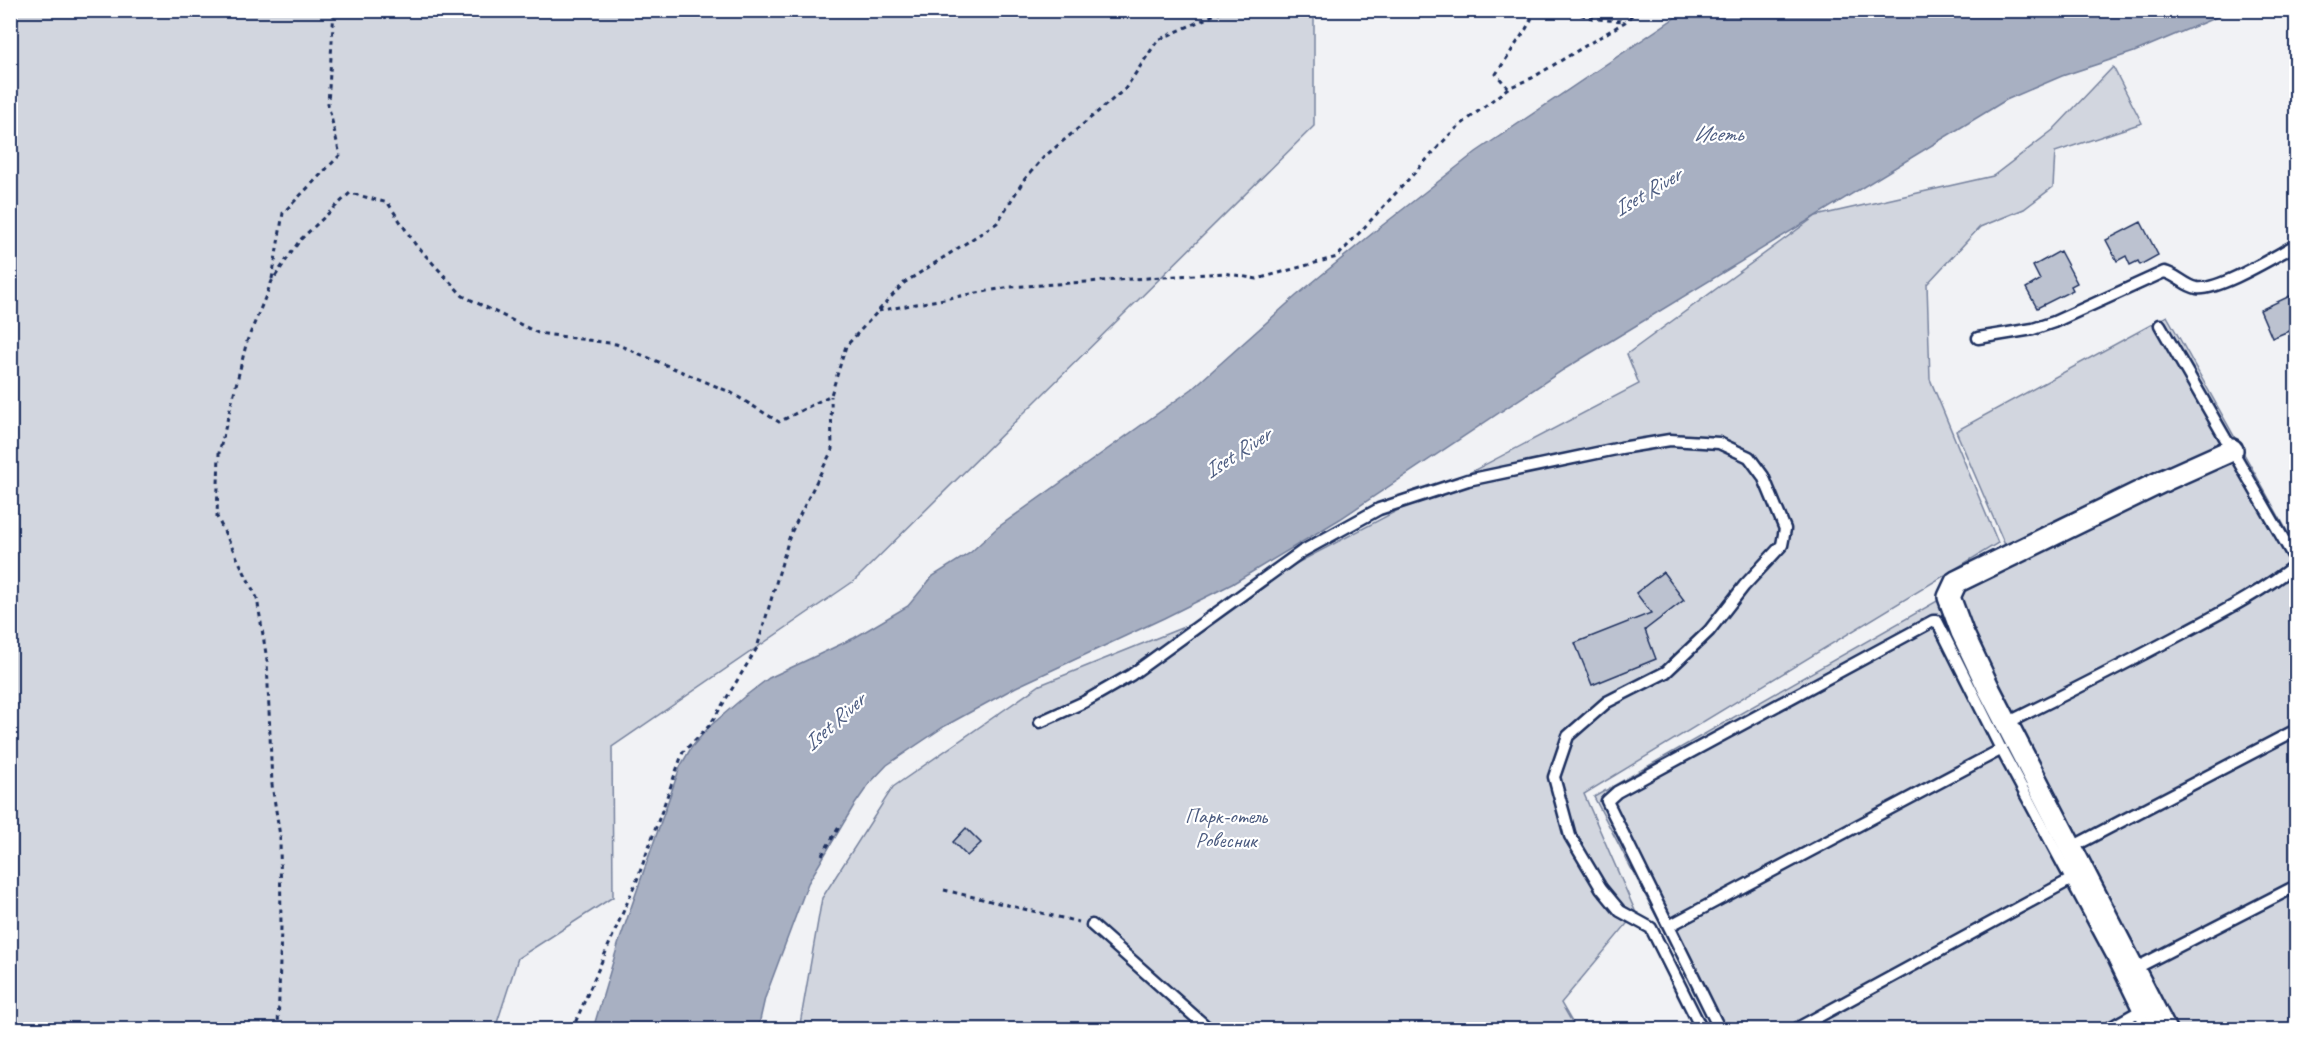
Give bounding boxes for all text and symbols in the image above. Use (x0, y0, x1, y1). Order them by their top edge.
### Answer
water label: Исеть (1693, 120, 1745, 148)
water label: Iset River (1608, 159, 1689, 223)
water label: Iset River (1198, 419, 1279, 485)
water label: Iset River (797, 684, 874, 757)
park label: Парк-отель Ровесник (1185, 803, 1268, 853)

